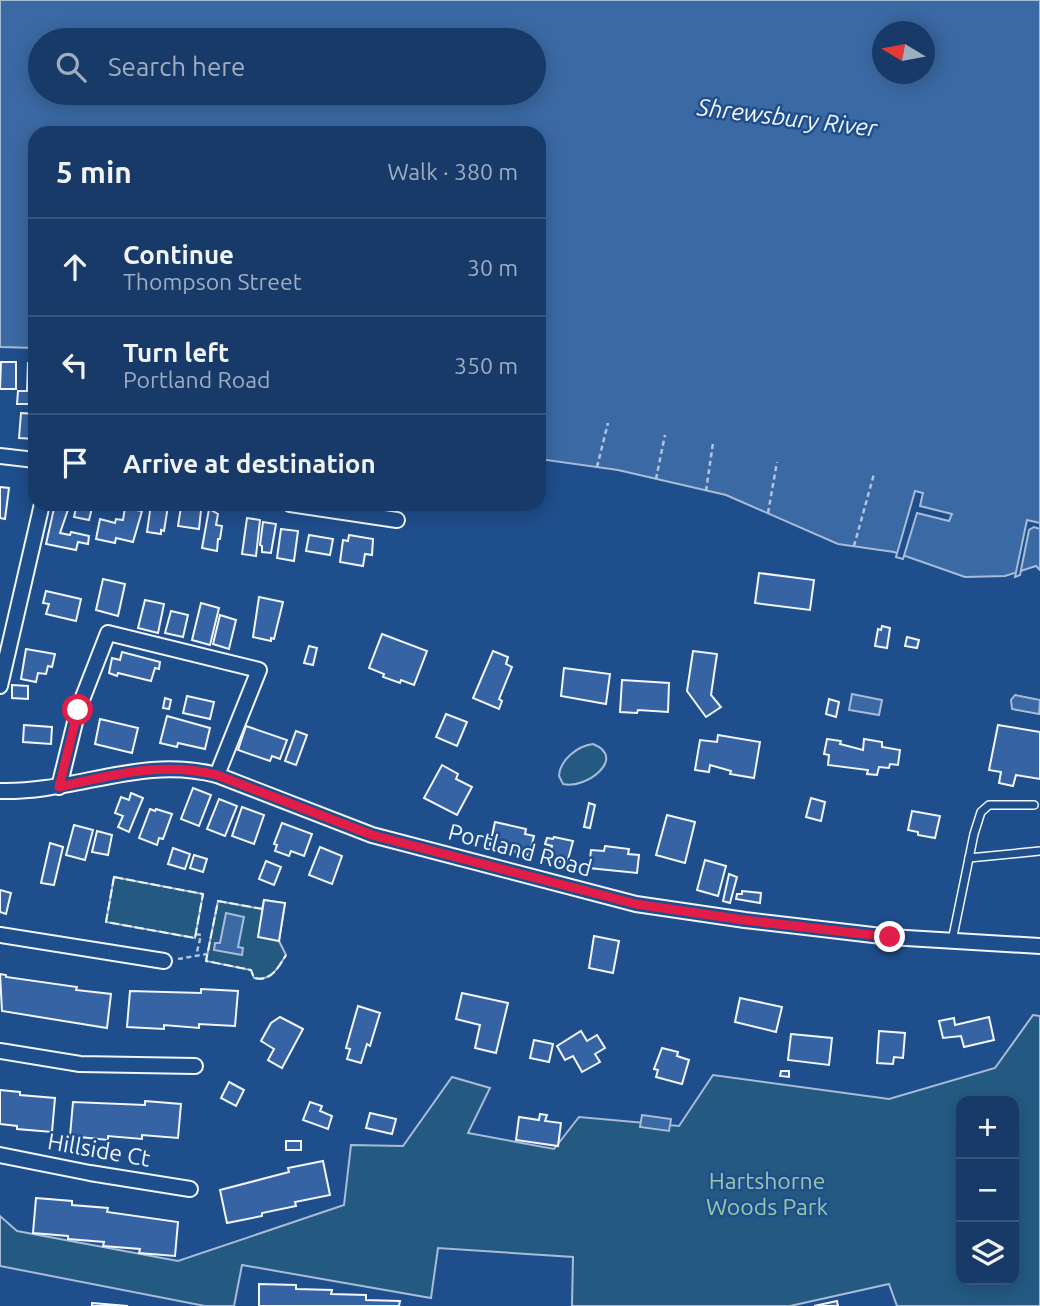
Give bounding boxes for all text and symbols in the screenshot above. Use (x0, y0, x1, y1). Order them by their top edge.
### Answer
north arrow (872, 21, 935, 84)
search box (28, 28, 546, 105)
icon: search (52, 48, 90, 86)
text: Search here (108, 52, 245, 81)
water label: Shrewsbury River (695, 93, 879, 142)
text: 5 min (56, 155, 132, 189)
text: Walk · 380 m (387, 159, 518, 184)
text: Continue (123, 240, 234, 269)
icon: ahead (56, 248, 94, 286)
text: 30 m (467, 255, 518, 280)
text: Thompson Street (123, 269, 302, 294)
text: Turn left (123, 338, 229, 367)
icon: left (56, 346, 94, 384)
text: 350 m (454, 353, 518, 378)
text: Portland Road (123, 367, 270, 392)
icon: arrive (56, 444, 94, 482)
text: Arrive at destination (123, 449, 376, 478)
route start (62, 694, 93, 725)
street label: Portland Road (446, 818, 595, 881)
route end (874, 921, 905, 952)
map controls (956, 1096, 1019, 1285)
button: + (956, 1096, 1019, 1159)
street label: Hillside Ct (46, 1128, 152, 1171)
button: − (956, 1159, 1019, 1222)
park label: Hartshorne Woods Park (706, 1168, 829, 1219)
button: layers (956, 1222, 1019, 1285)

